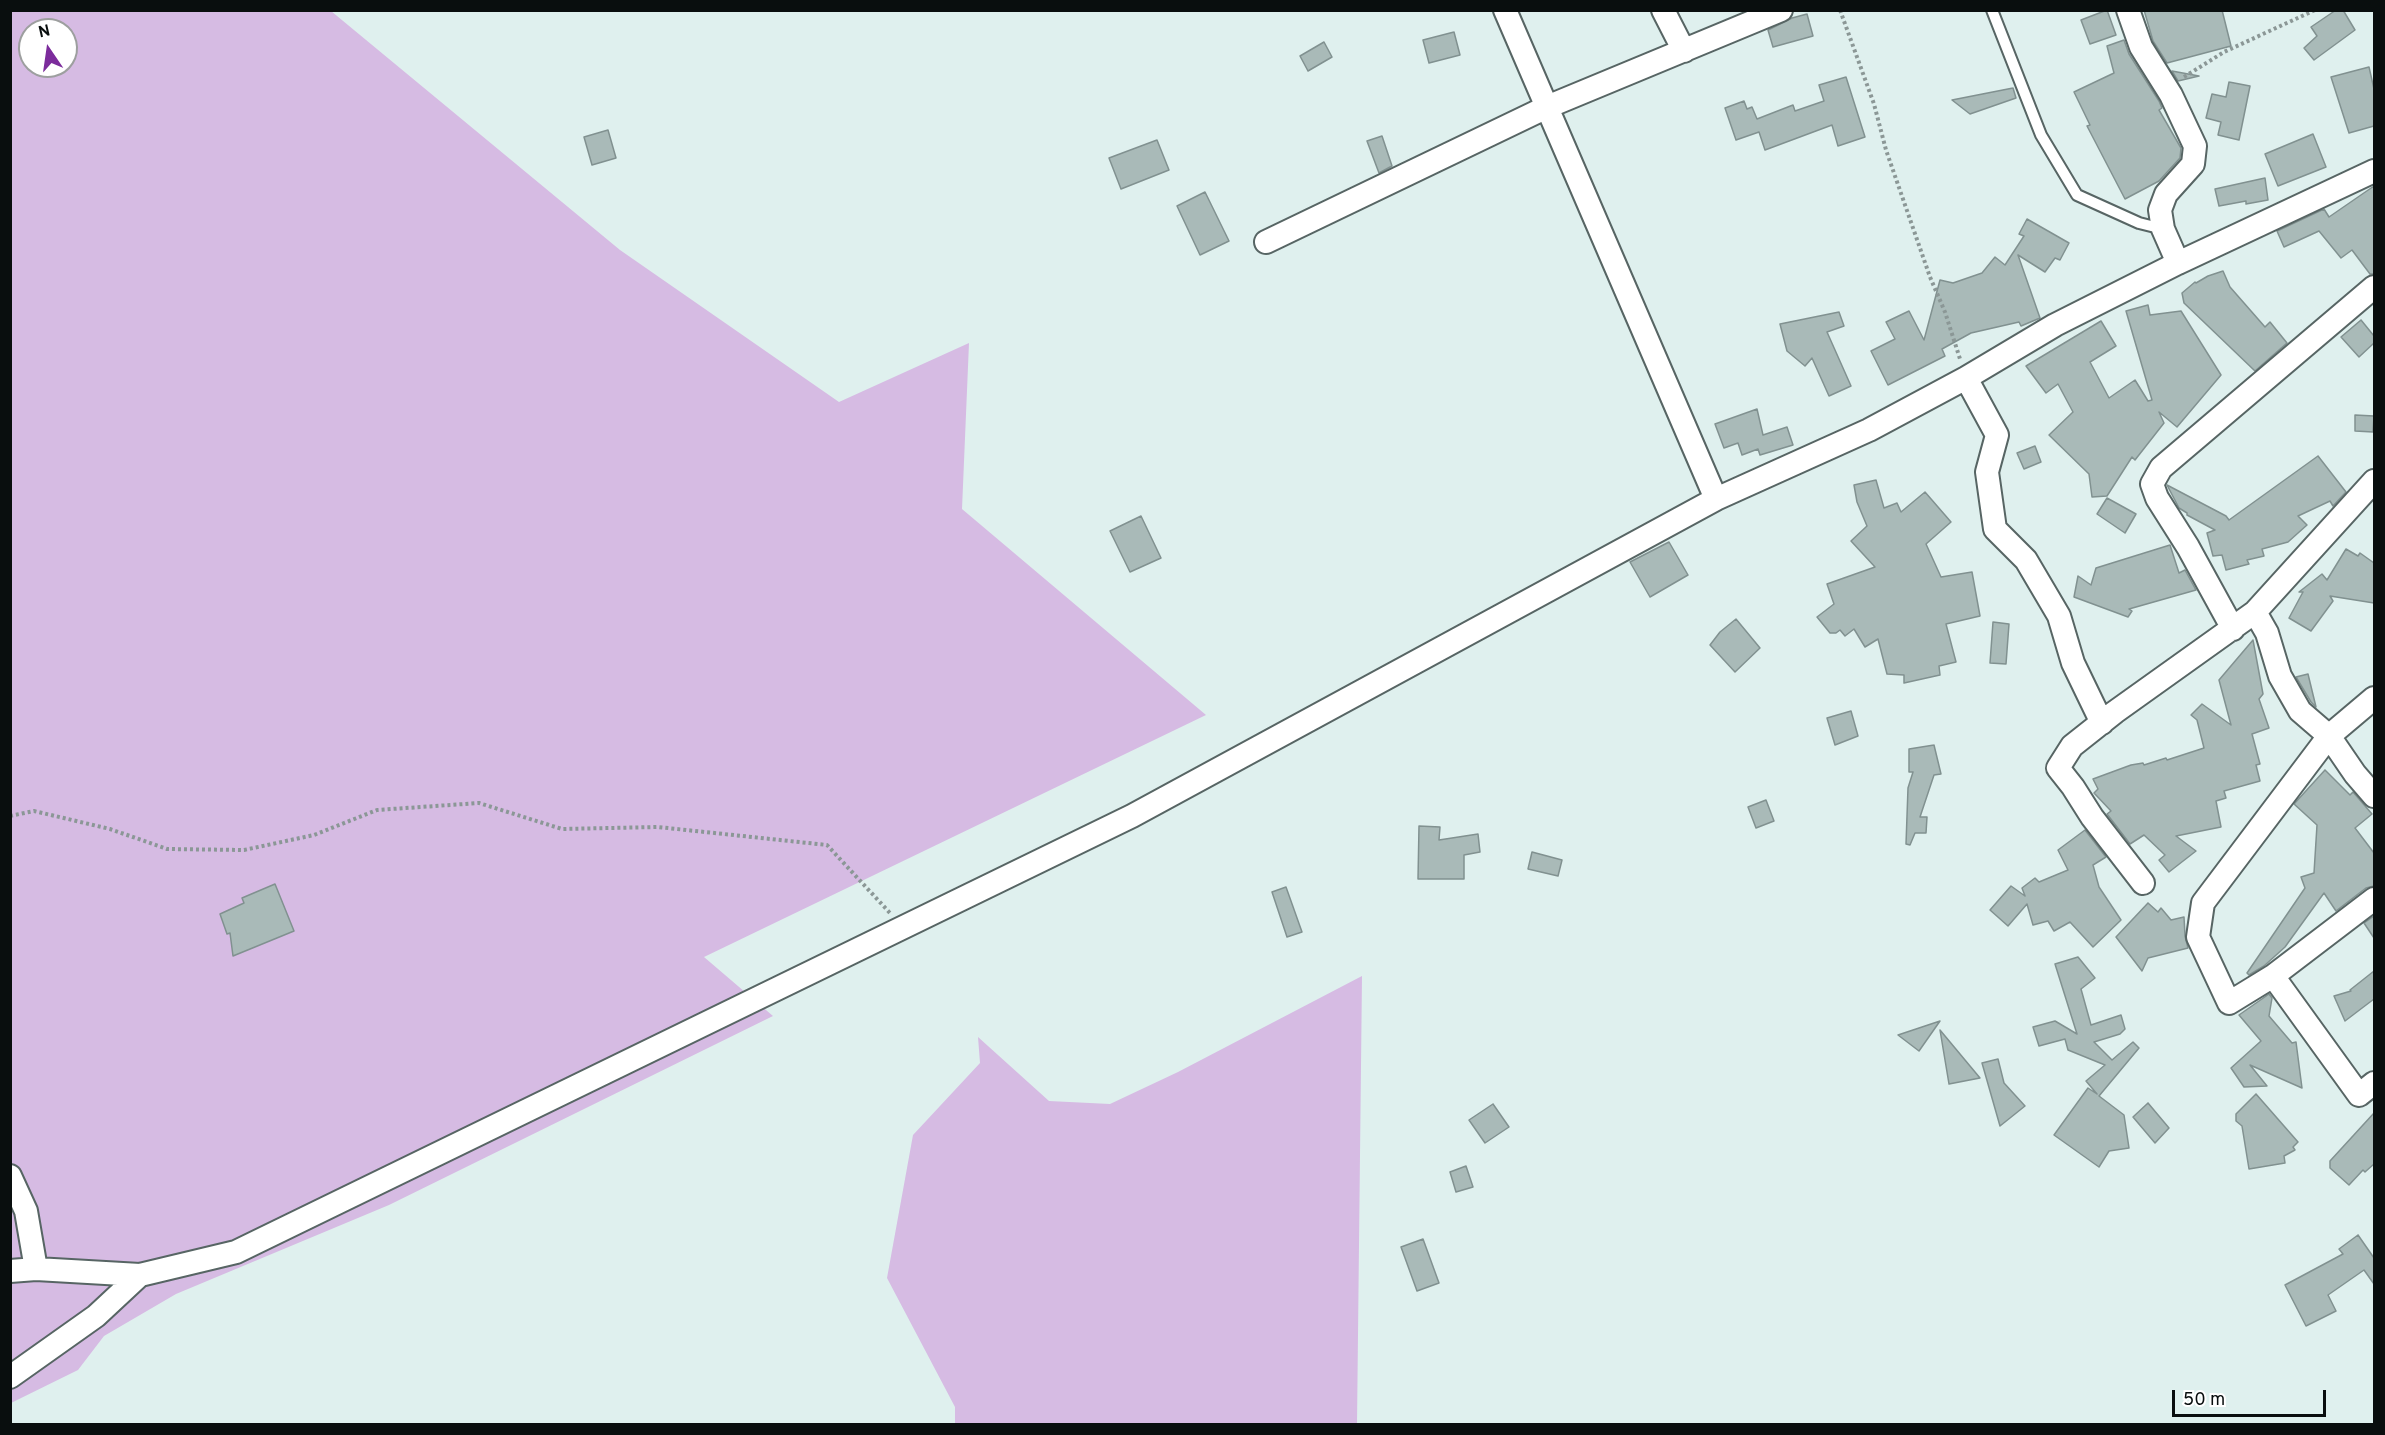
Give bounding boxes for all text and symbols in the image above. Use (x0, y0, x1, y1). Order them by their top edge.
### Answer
north arrow (18, 18, 78, 78)
text: N (37, 21, 52, 43)
scale bar (2175, 1378, 2330, 1416)
text: 50 m (2183, 1389, 2225, 1412)

